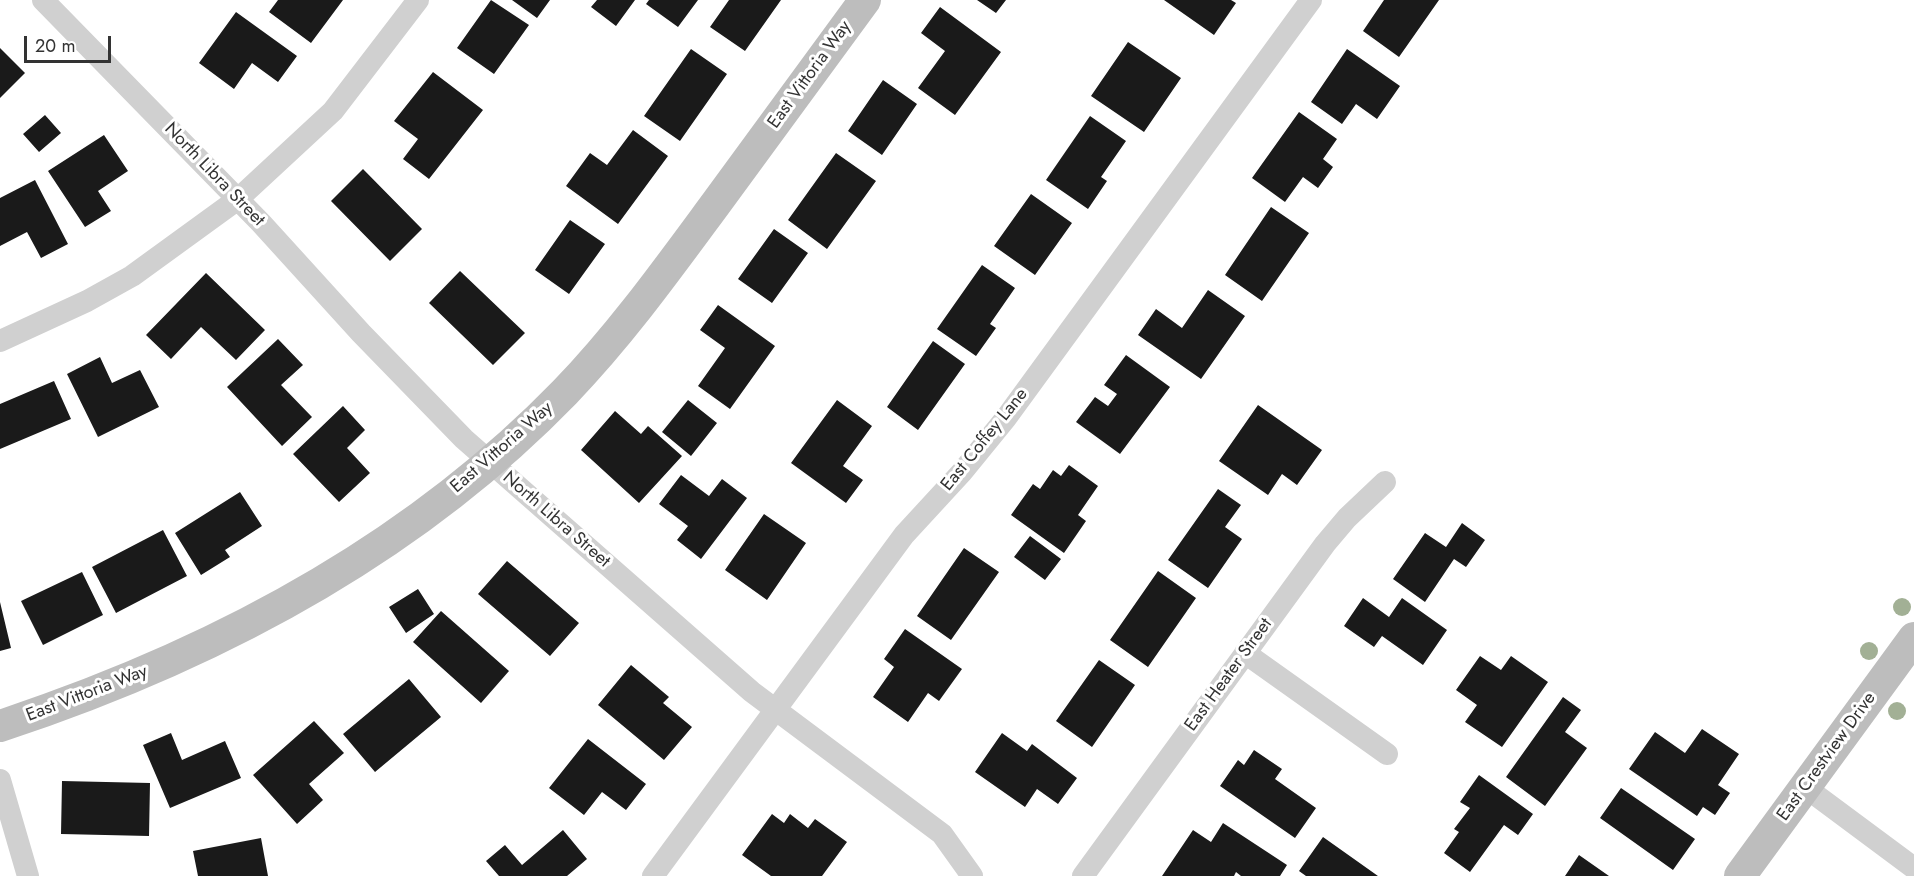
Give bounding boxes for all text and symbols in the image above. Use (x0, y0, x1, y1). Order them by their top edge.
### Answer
street label: East Vittoria Way (764, 17, 856, 133)
scale bar (27, 24, 114, 62)
text: 20 m (35, 33, 75, 59)
street label: North Libra Street (159, 119, 269, 231)
street label: East Coffey Lane (937, 384, 1033, 496)
street label: East Vittoria Way (447, 398, 557, 498)
street label: North Libra Street (498, 467, 614, 573)
street label: East Heater Street (1181, 614, 1277, 736)
street label: East Vittoria Way (23, 661, 151, 727)
street label: East Crestview Drive (1773, 688, 1881, 826)

